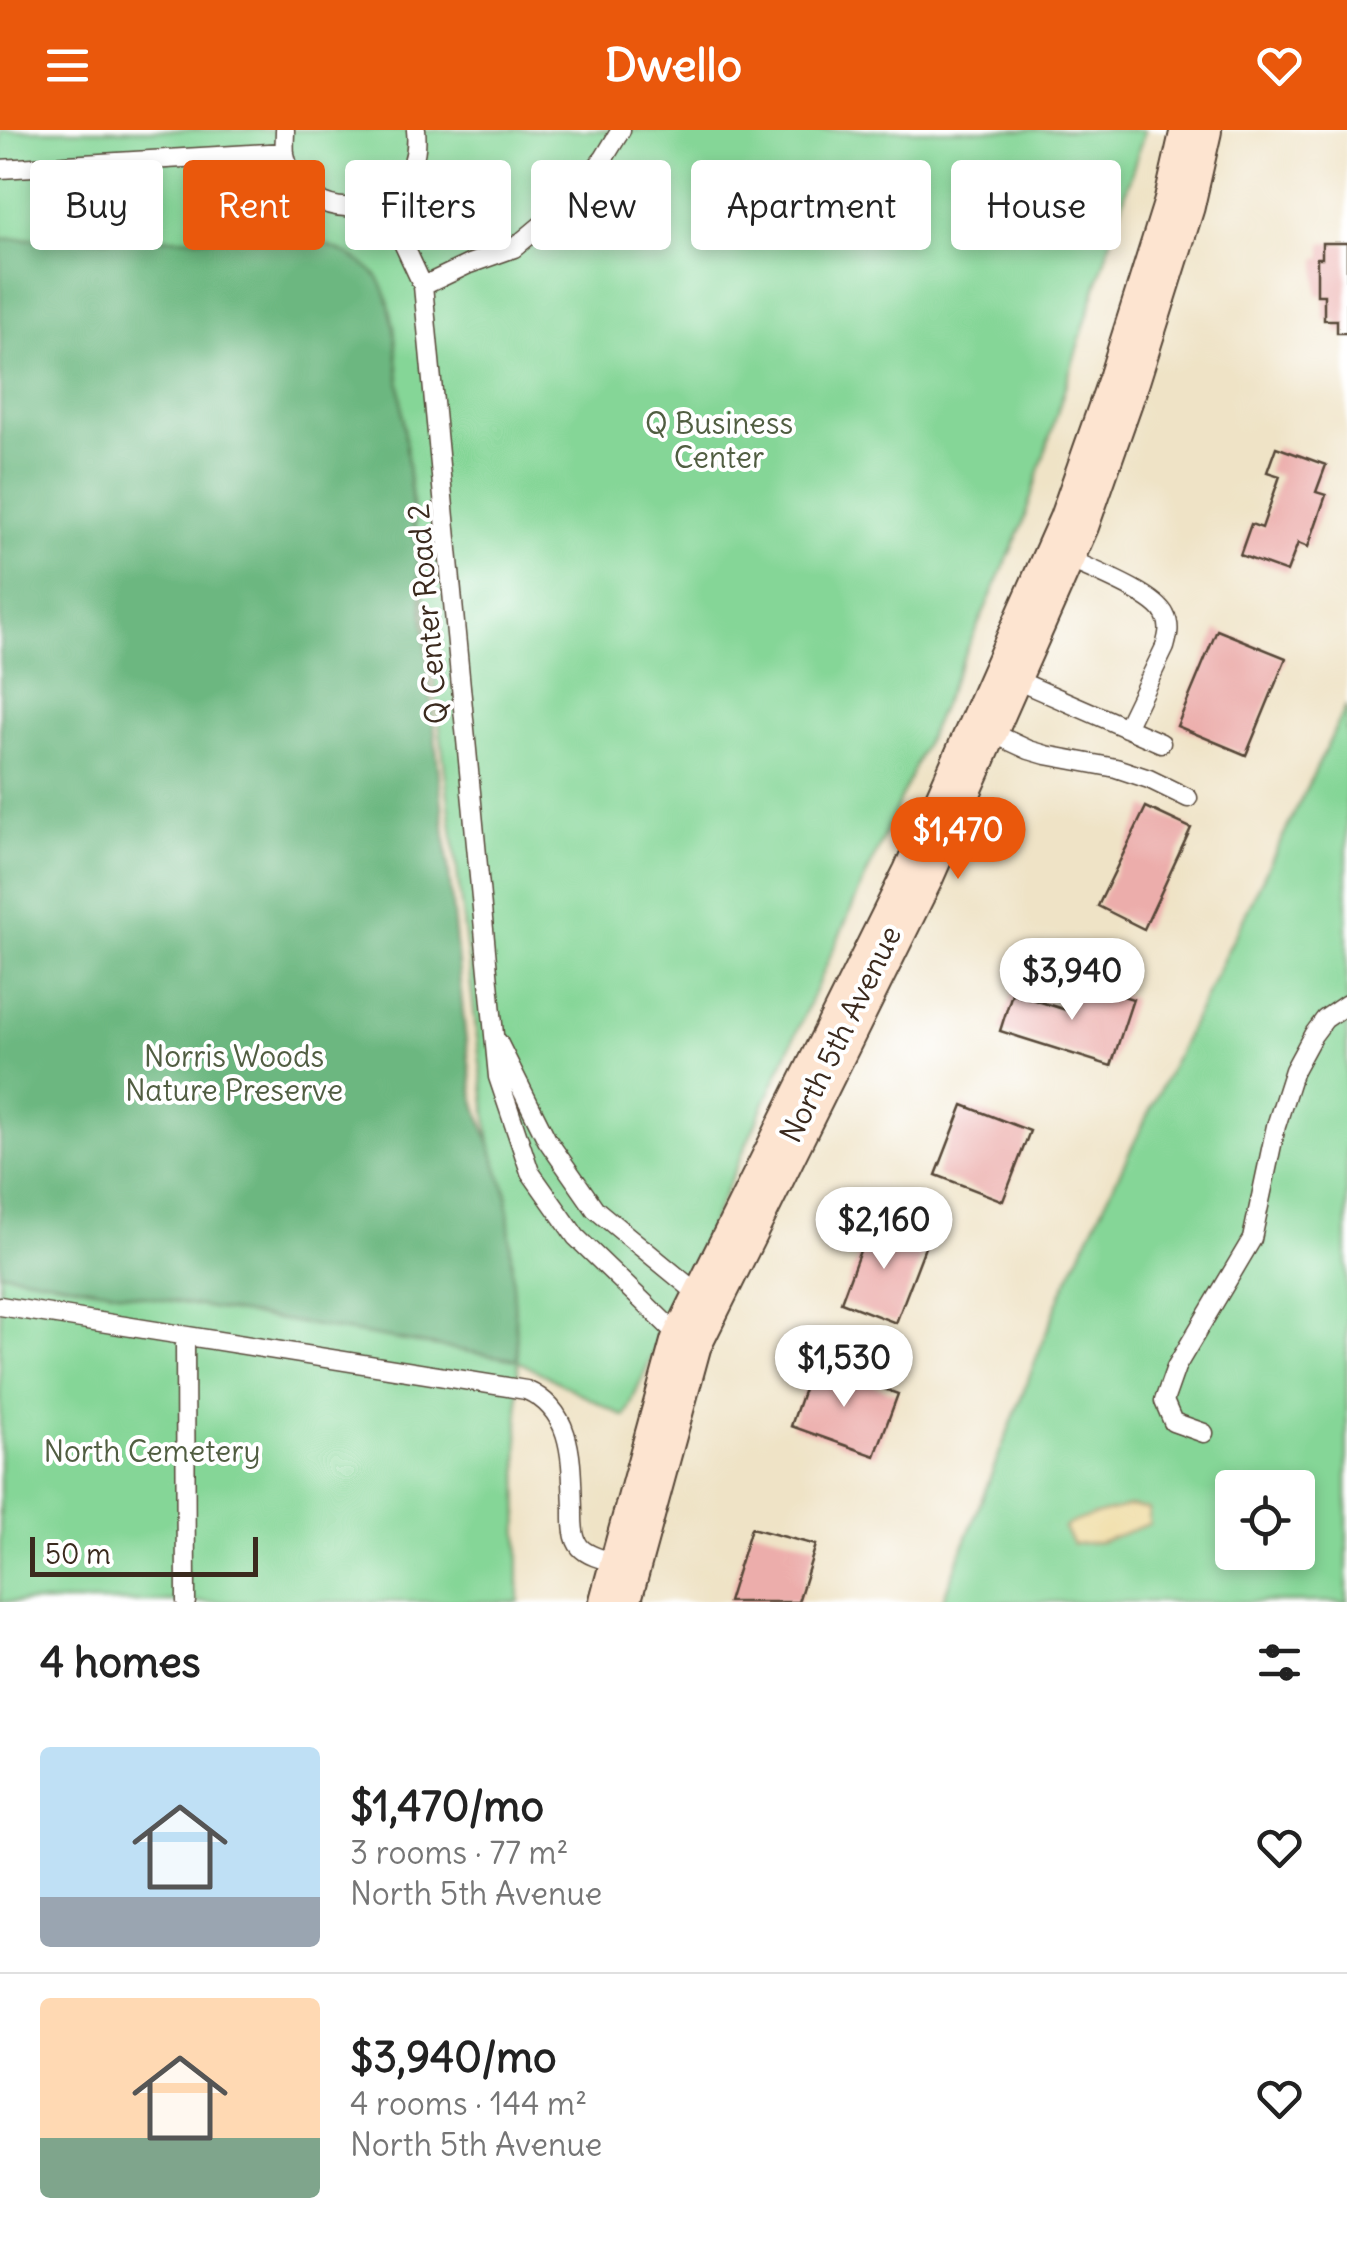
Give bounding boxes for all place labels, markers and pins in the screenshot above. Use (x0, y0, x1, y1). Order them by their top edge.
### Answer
pin: $1,470 (877, 797, 1039, 882)
pin: $3,940 (991, 938, 1153, 1023)
pin: $2,160 (803, 1187, 965, 1272)
pin: $1,530 (763, 1325, 925, 1410)

